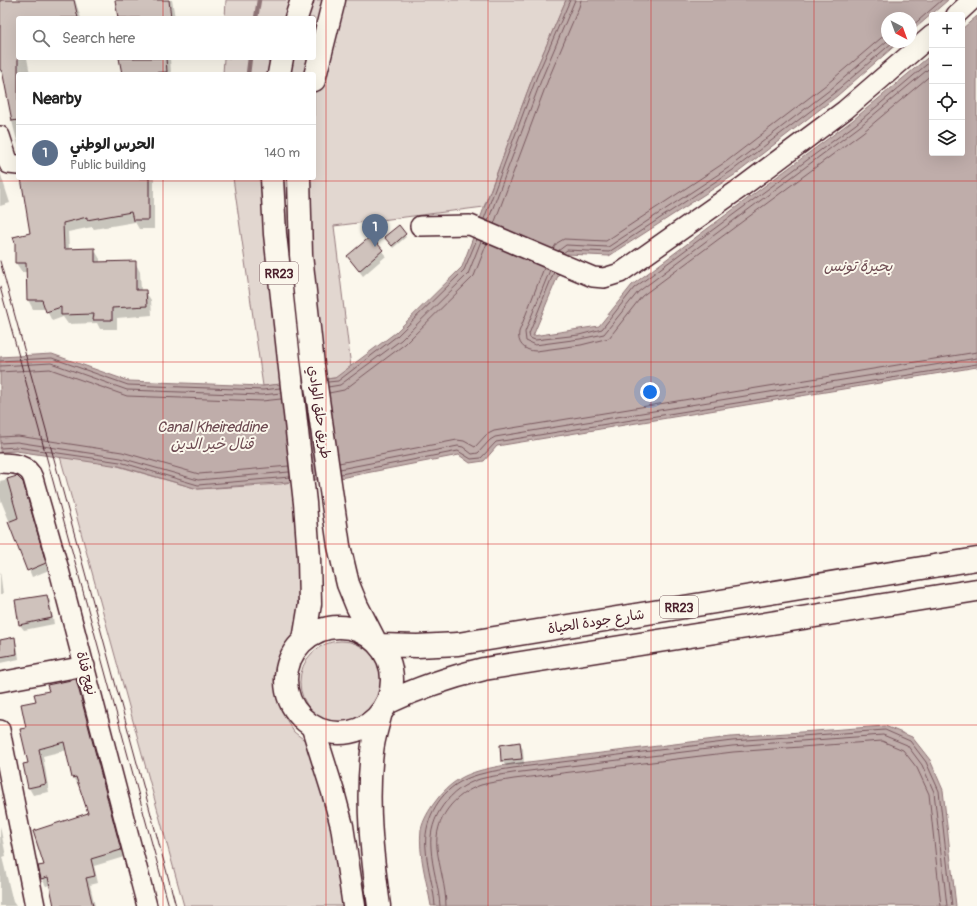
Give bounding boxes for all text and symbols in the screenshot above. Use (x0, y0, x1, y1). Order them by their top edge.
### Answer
north arrow (881, 12, 917, 48)
map controls (929, 12, 965, 156)
button: + (929, 12, 965, 48)
search box (16, 16, 316, 60)
icon: search (30, 27, 52, 49)
text: Search here (62, 29, 135, 48)
button: − (929, 48, 965, 84)
button: locate (929, 84, 965, 120)
text: Nearby (32, 88, 81, 109)
button: layers (929, 120, 965, 156)
text: الحرس الوطني (70, 135, 155, 154)
text: 1 (42, 145, 48, 161)
text: 140 m (264, 145, 300, 161)
text: Public building (70, 157, 146, 173)
pin: 1 (362, 214, 388, 247)
water label: بحيرة تونس (824, 257, 893, 276)
road number: RR23 (260, 262, 298, 284)
street label: طريق حلق الوادي (303, 364, 334, 460)
your location (640, 382, 660, 402)
water label: Canal Kheireddine قنال خير الدين (157, 418, 268, 454)
road number: RR23 (660, 596, 698, 618)
street label: شارع جودة الحياة (547, 605, 646, 639)
street label: نهج قناة (72, 649, 101, 697)

